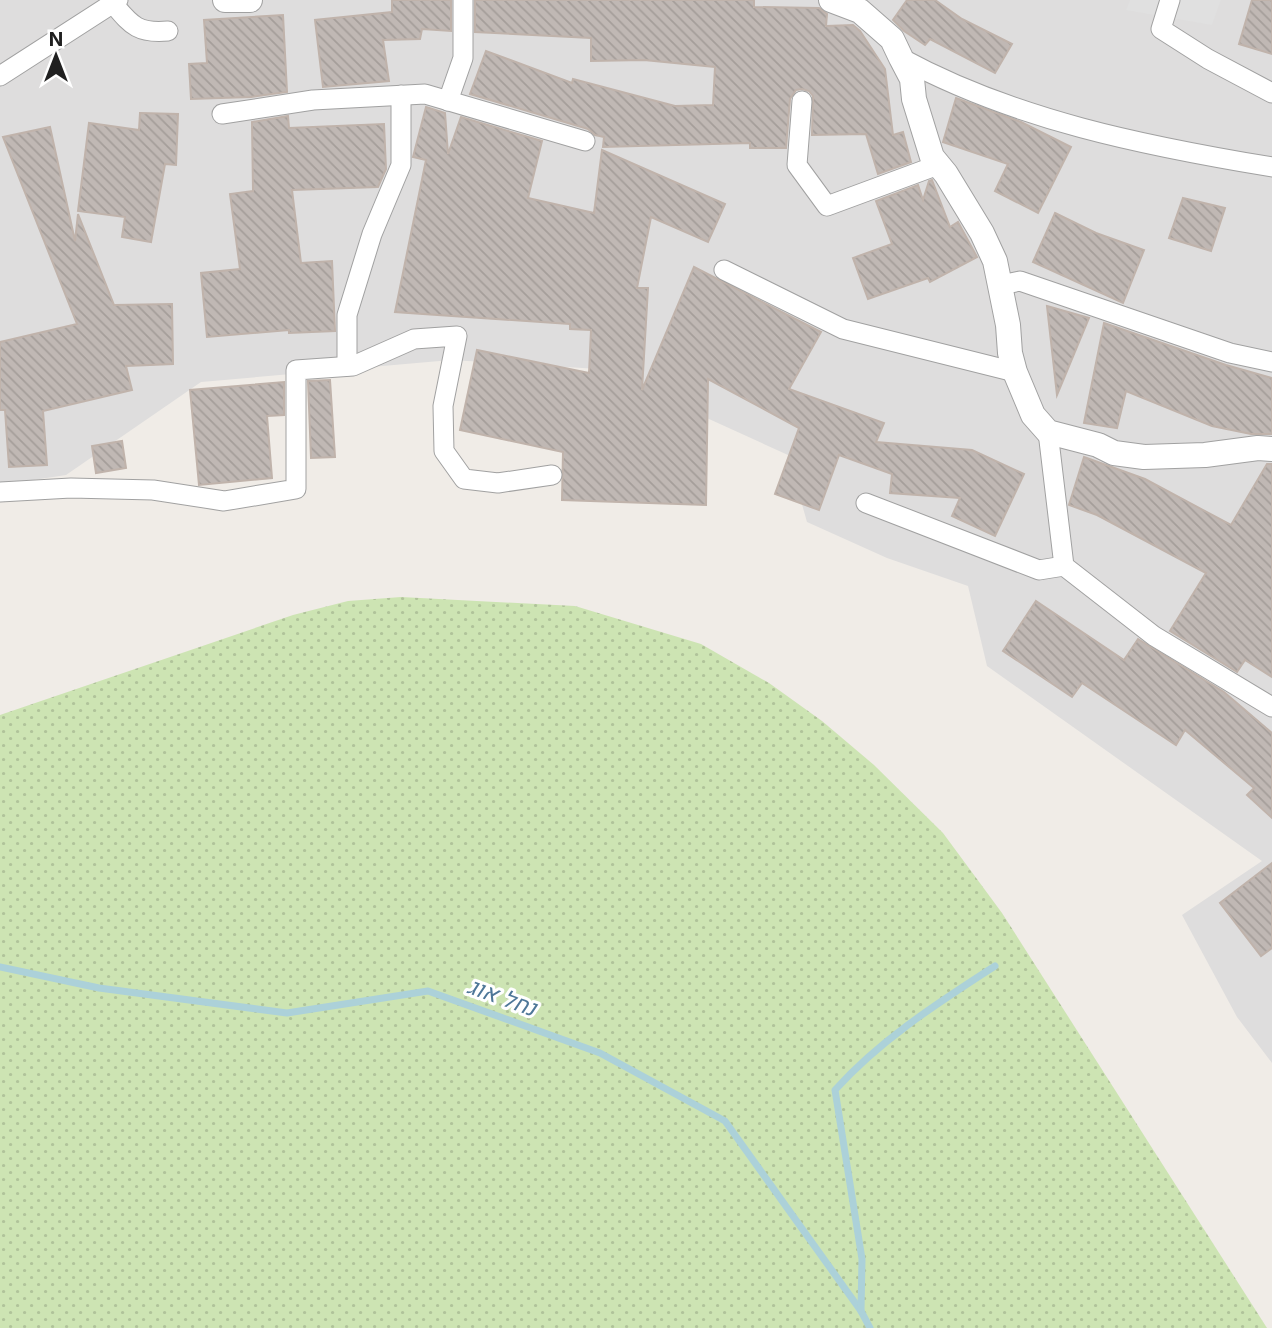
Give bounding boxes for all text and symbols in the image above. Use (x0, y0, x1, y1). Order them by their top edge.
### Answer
north arrow (21, 21, 91, 91)
text: N (49, 28, 63, 51)
water label: נחל אוג (464, 972, 542, 1023)

